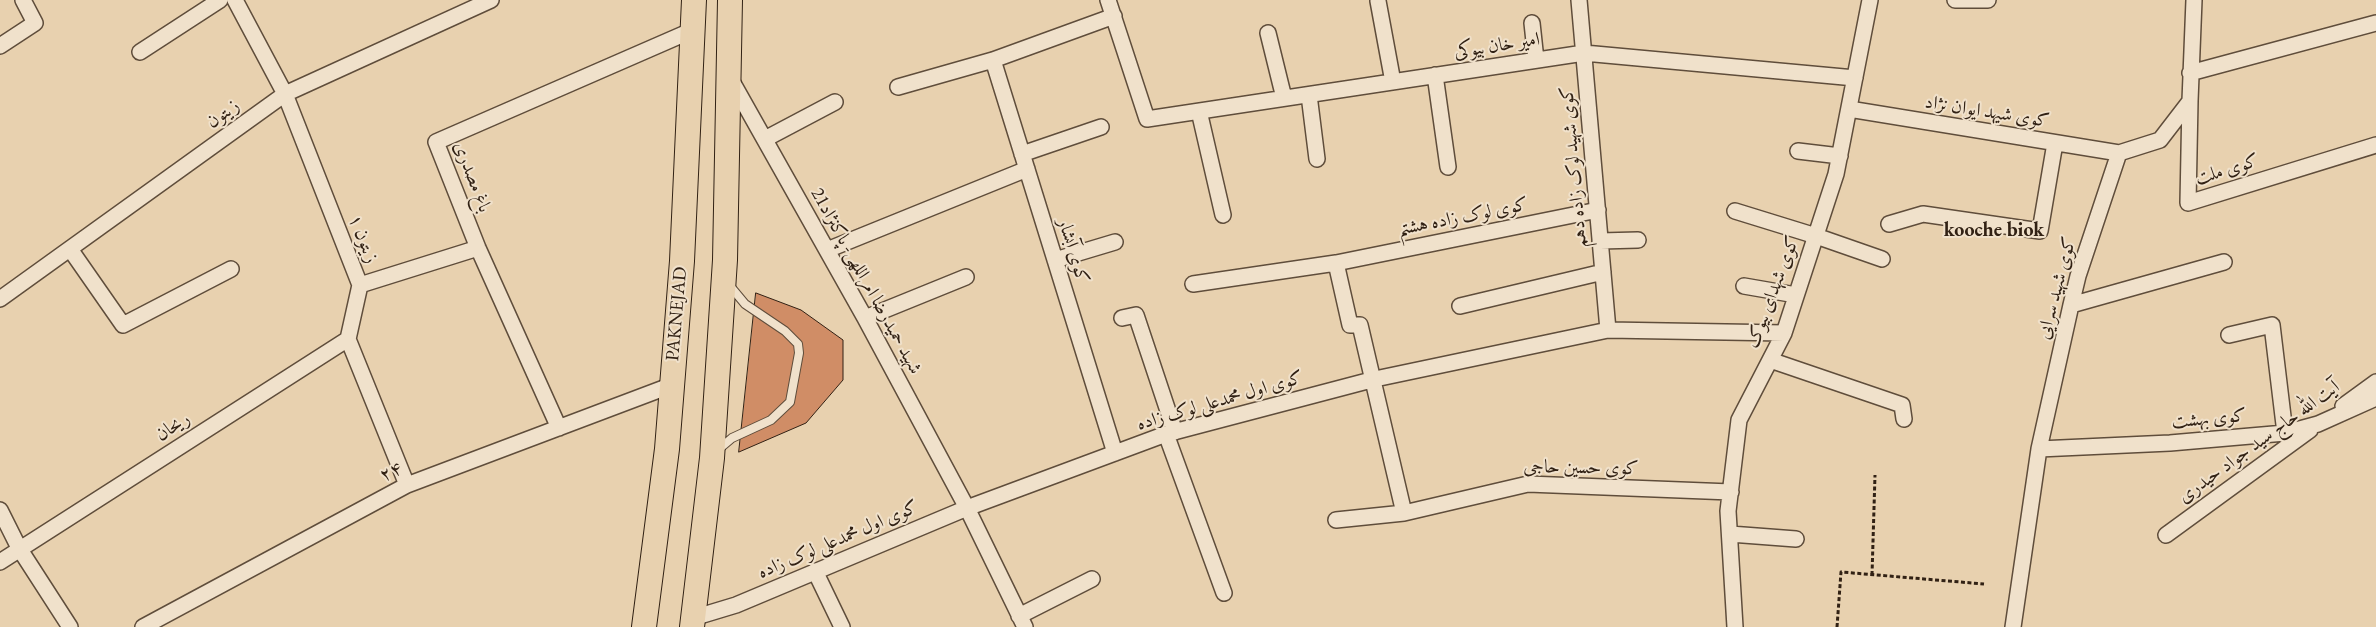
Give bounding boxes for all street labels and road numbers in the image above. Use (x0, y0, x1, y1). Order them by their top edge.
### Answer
street label: امیر خان بیوکی (1452, 28, 1542, 64)
street label: کوی شهید لوک زاده دهم (1556, 85, 1592, 249)
street label: کوی شیهد ایوان نژاد (1923, 91, 2051, 133)
street label: زیتون (202, 94, 244, 134)
street label: باغ مصدری (448, 138, 496, 216)
street label: کوی ملت (2192, 150, 2262, 190)
street label: شهید حمیدرضا امراللهی- پاکنژاد21 (805, 184, 927, 378)
street label: کوی لوک زاده هشتم (1396, 193, 1530, 241)
street label: زیتون ۱ (343, 211, 383, 267)
street label: کوی آبشار (1052, 216, 1094, 286)
street label: کوی شهدای بیوک (1741, 233, 1805, 351)
street label: کوی شهید سرایی (2032, 234, 2082, 342)
street label: PAKNEJAD (662, 266, 692, 362)
street label: کوی اول محمدعلی لوک زاده (1134, 366, 1306, 436)
street label: آیت الله حاج سید جواد حیدری (2174, 376, 2344, 508)
street label: کوی بهشت (2171, 404, 2247, 434)
street label: ریحان (151, 407, 195, 447)
street label: کوی حسین حاجی (1523, 456, 1639, 480)
street label: ۲۴ (376, 457, 406, 487)
street label: کوی اول محمدعلی لوک زاده (754, 496, 922, 584)

